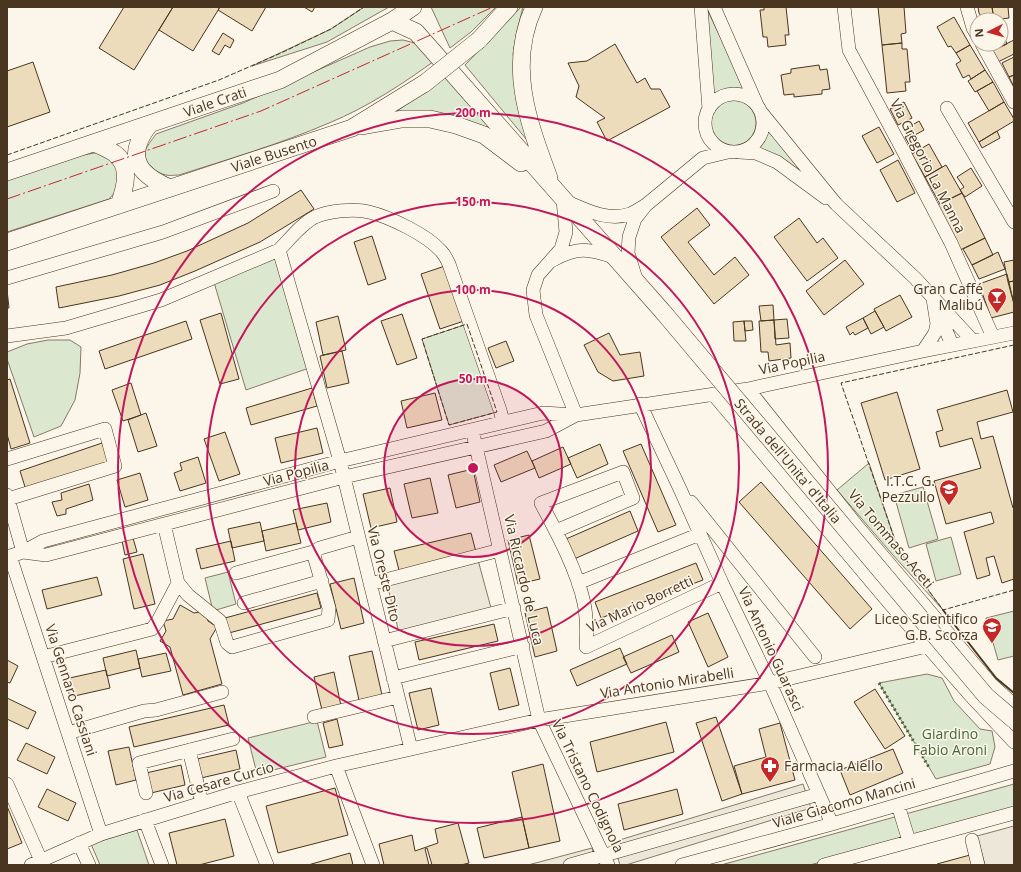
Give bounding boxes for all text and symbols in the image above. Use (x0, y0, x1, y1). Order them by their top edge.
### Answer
north arrow (969, 12, 1009, 52)
text: N (971, 28, 986, 38)
street label: Viale Crati (181, 82, 249, 121)
street label: Via Gregorio La Manna (886, 95, 971, 236)
text: 200 m (455, 104, 491, 121)
street label: Viale Busento (229, 131, 319, 176)
text: 150 m (455, 193, 491, 210)
place label: Gran Caffé Malibú (913, 279, 983, 314)
text: 100 m (455, 281, 491, 298)
bar icon: Gran Caffé Malibú (986, 286, 1008, 314)
street label: Via Popilia (757, 346, 827, 379)
text: 50 m (459, 370, 487, 387)
street label: Strada dell'Unita' d'Italia (730, 394, 846, 527)
street label: Via Popilia (261, 455, 331, 490)
centre of rings (466, 461, 480, 475)
place label: I.T.C. G. Pezzullo (882, 471, 935, 506)
school or university icon: I.T.C. G. Pezzullo (938, 478, 960, 506)
street label: Via Tommaso Aceti (844, 485, 938, 592)
street label: Via Riccardo de Luca (500, 513, 549, 647)
street label: Via Oreste Dito (363, 524, 406, 624)
street label: Via Mario Borretti (584, 571, 696, 637)
street label: Via Antonio Guarasci (734, 583, 809, 714)
place label: Liceo Scientifico G.B. Scorza (874, 609, 978, 644)
school or university icon: Liceo Scientifico G.B. Scorza (981, 616, 1003, 644)
street label: Via Gennaro Cassiani (41, 622, 102, 758)
street label: Via Antonio Mirabelli (599, 663, 735, 702)
street label: Via Tristano Codignola (548, 716, 629, 855)
park label: Giardino Fabio Aroni (913, 724, 987, 759)
pharmacy icon: Farmacia Aiello (759, 755, 781, 783)
place label: Farmacia Aiello (784, 756, 883, 775)
street label: Via Cesare Curcio (162, 757, 276, 806)
street label: Viale Giacomo Mancini (770, 773, 917, 832)

